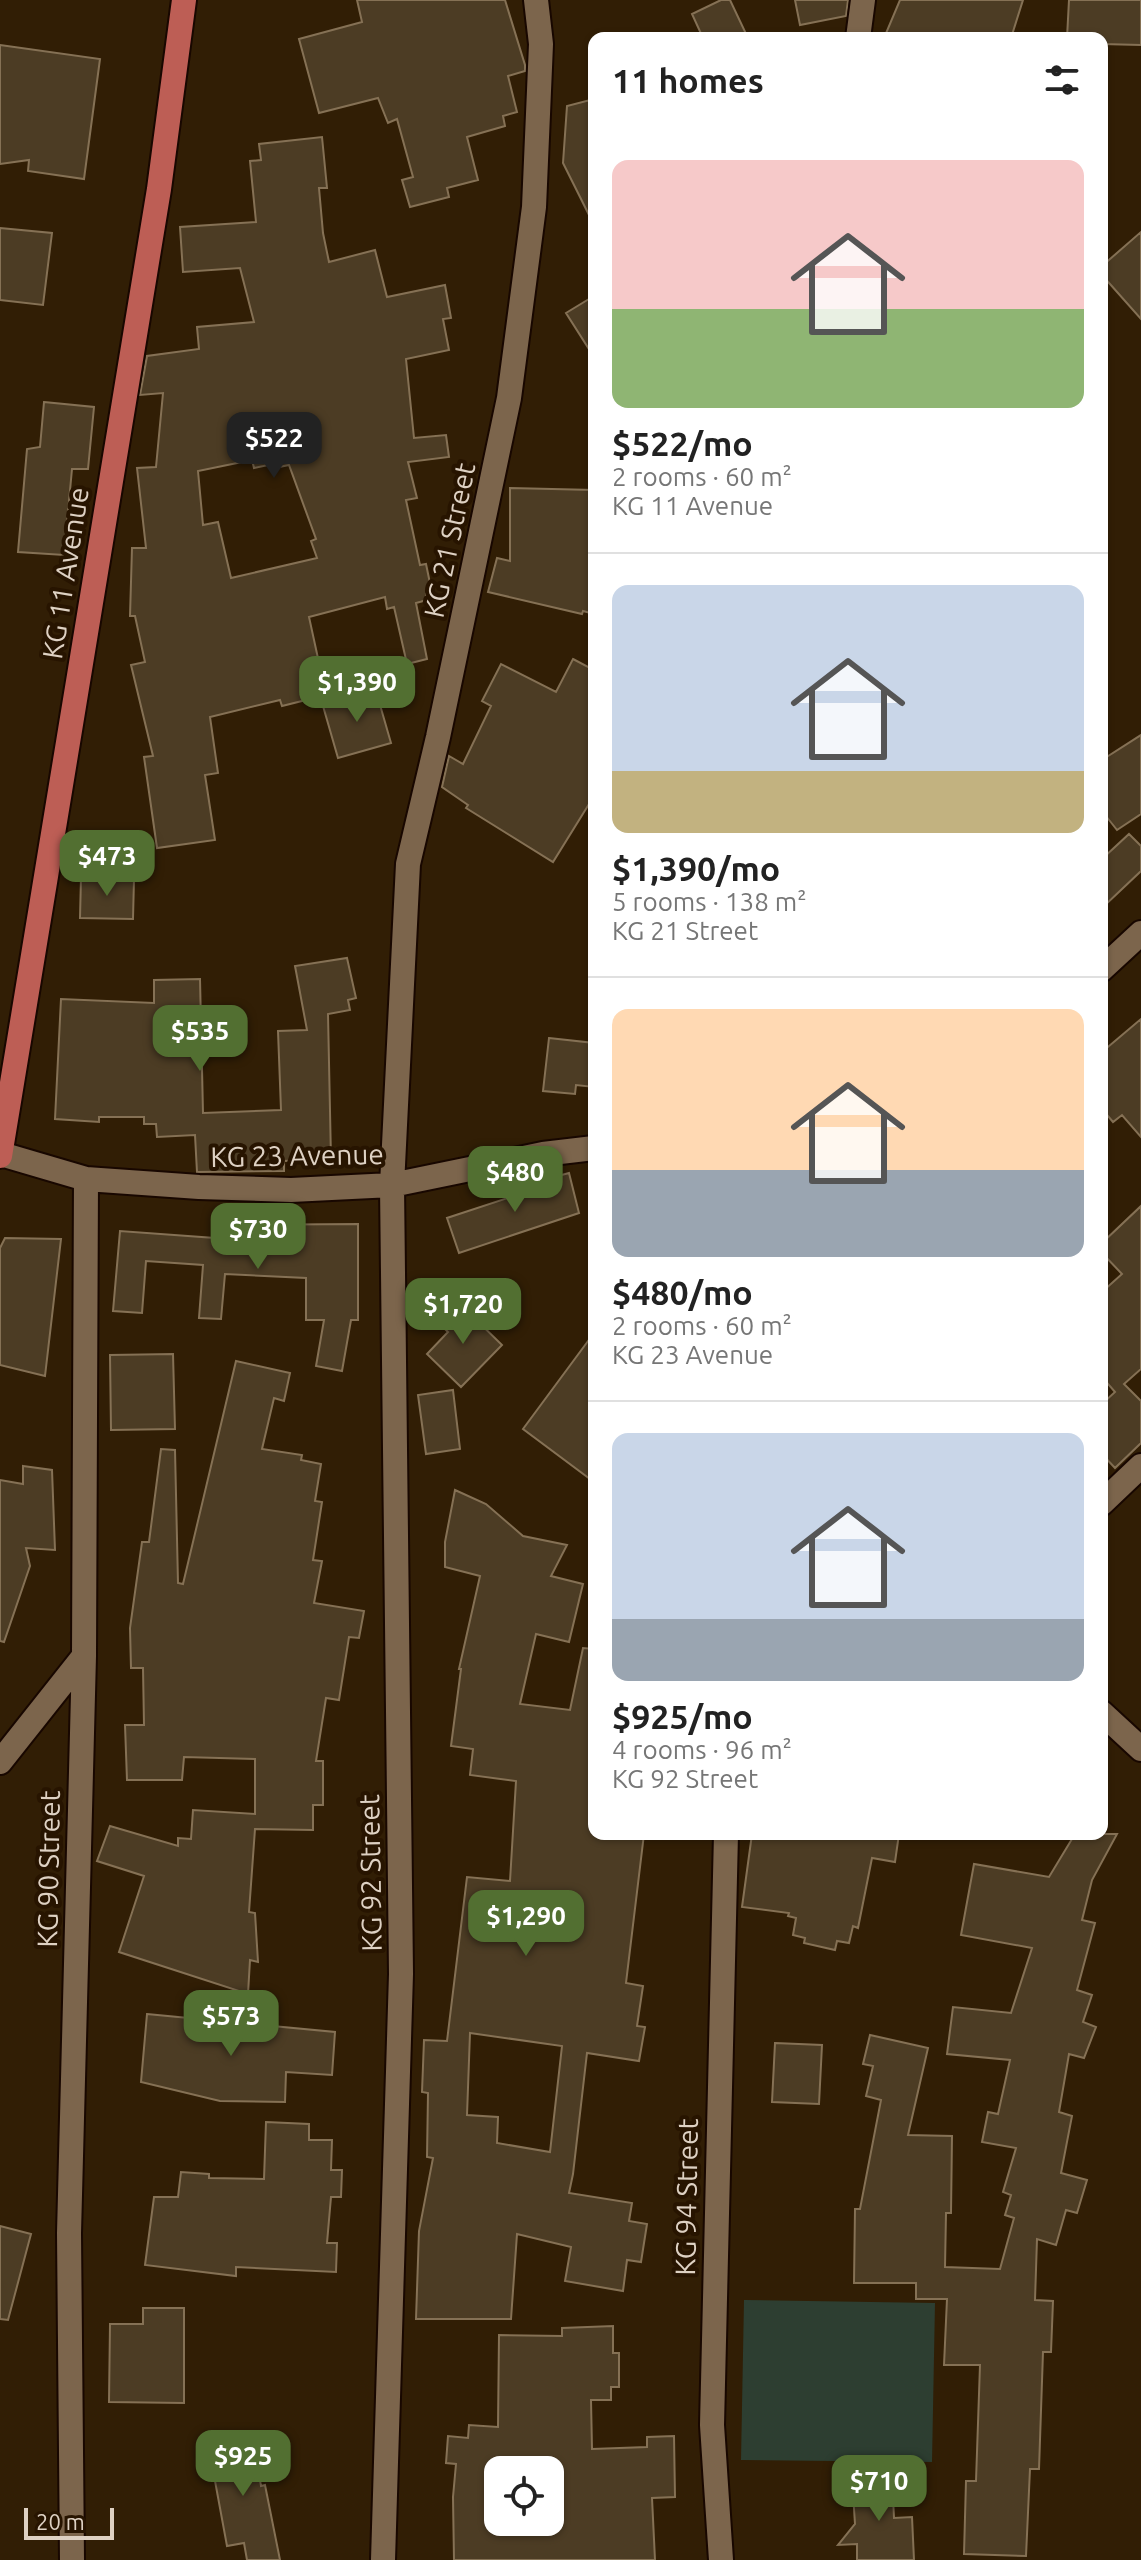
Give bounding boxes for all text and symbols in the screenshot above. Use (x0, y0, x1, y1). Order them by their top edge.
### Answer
icon: filters (1040, 58, 1084, 102)
text: 11 homes (612, 61, 764, 99)
icon: home (776, 212, 920, 356)
pin: $522 (227, 412, 321, 480)
text: $522 (245, 423, 303, 452)
text: $522/mo (612, 424, 753, 462)
street label: KG 21 Street (417, 460, 481, 620)
text: 2 rooms · 60 m² (612, 462, 792, 491)
street label: KG 11 Avenue (36, 485, 94, 661)
text: KG 11 Avenue (612, 491, 773, 520)
icon: home (776, 637, 920, 781)
pin: $1,390 (292, 656, 422, 724)
text: $1,390 (317, 667, 397, 696)
pin: $473 (60, 830, 154, 898)
text: $473 (78, 841, 136, 870)
text: $1,390/mo (612, 849, 780, 887)
text: 5 rooms · 138 m² (612, 887, 807, 916)
text: KG 21 Street (612, 916, 758, 945)
pin: $535 (153, 1005, 247, 1073)
text: $535 (171, 1016, 229, 1045)
icon: home (776, 1061, 920, 1205)
street label: KG 23 Avenue (210, 1138, 384, 1172)
pin: $480 (468, 1146, 562, 1214)
text: $480 (486, 1157, 544, 1186)
pin: $730 (211, 1203, 305, 1271)
text: $730 (229, 1214, 287, 1243)
text: $480/mo (612, 1273, 753, 1311)
pin: $1,720 (398, 1278, 528, 1346)
text: $1,720 (423, 1289, 503, 1318)
text: 2 rooms · 60 m² (612, 1311, 792, 1340)
text: KG 23 Avenue (612, 1340, 773, 1369)
icon: home (776, 1485, 920, 1629)
text: $925/mo (612, 1697, 753, 1735)
text: 4 rooms · 96 m² (612, 1735, 792, 1764)
text: KG 92 Street (612, 1764, 758, 1793)
street label: KG 90 Street (31, 1790, 65, 1948)
street label: KG 92 Street (353, 1794, 387, 1952)
pin: $1,290 (461, 1890, 591, 1958)
text: $1,290 (486, 1901, 566, 1930)
pin: $573 (184, 1990, 278, 2058)
text: $573 (202, 2001, 260, 2030)
street label: KG 94 Street (669, 2118, 703, 2276)
pin: $925 (196, 2430, 290, 2498)
text: $925 (214, 2441, 272, 2470)
pin: $710 (832, 2455, 926, 2523)
map controls (484, 2456, 564, 2536)
button: locate (484, 2456, 564, 2536)
text: $710 (850, 2466, 908, 2495)
scale bar (24, 2504, 114, 2540)
text: 20 m (36, 2509, 85, 2534)

